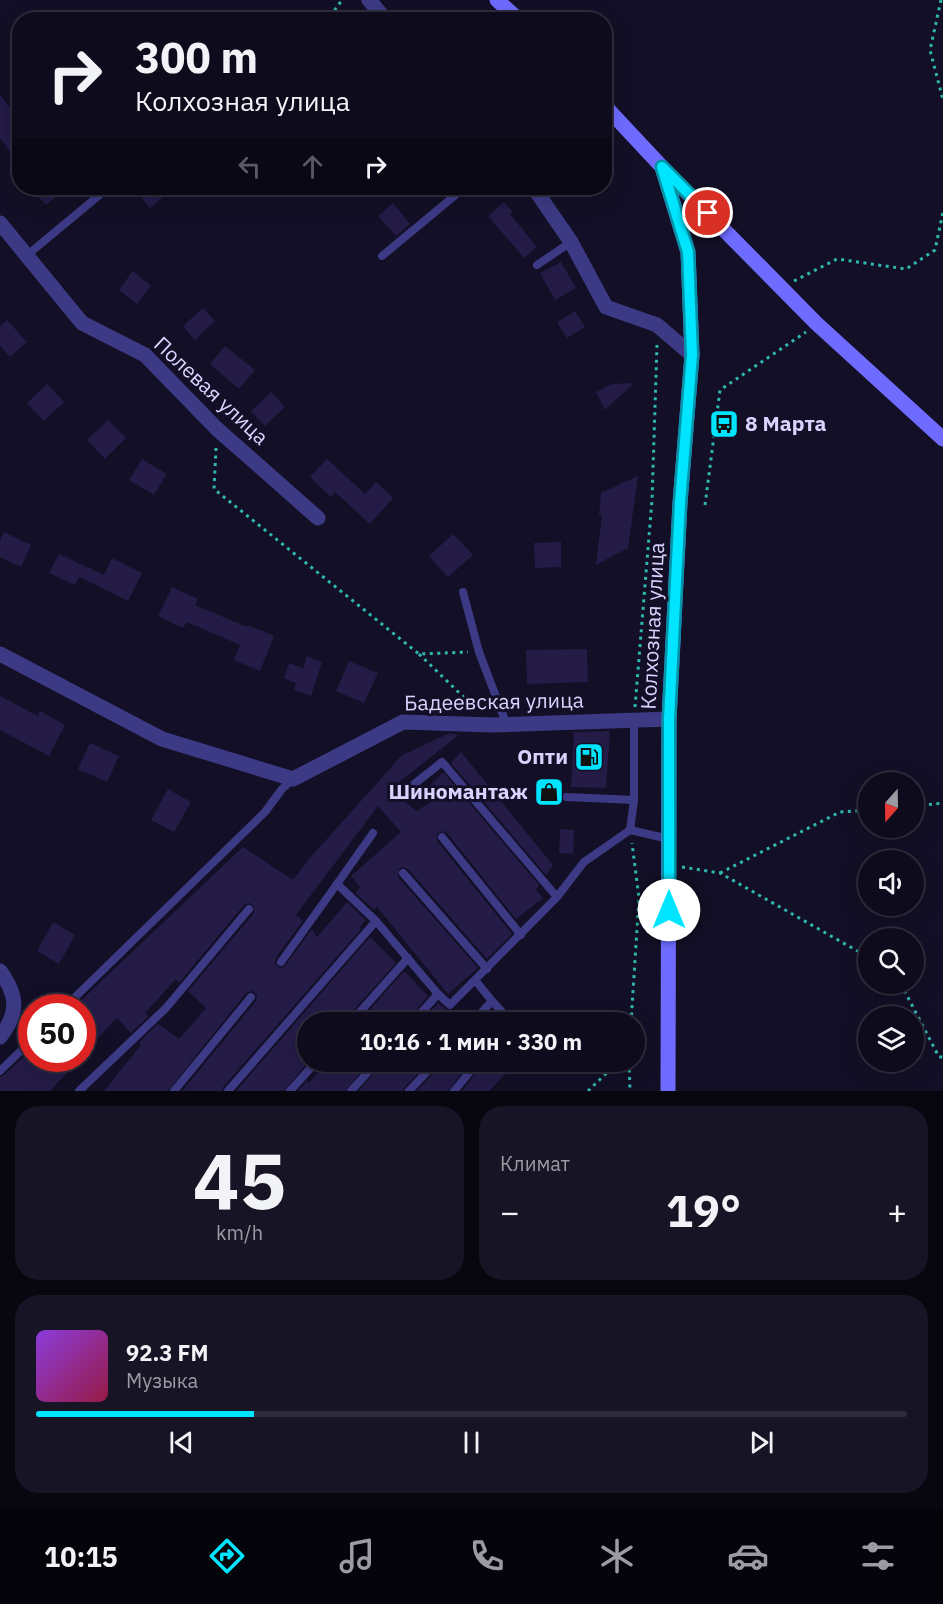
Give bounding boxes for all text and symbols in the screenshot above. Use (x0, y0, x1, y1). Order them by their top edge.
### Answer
text: 300 m (135, 30, 258, 85)
icon: right (36, 36, 114, 114)
text: Колхозная улица (135, 83, 350, 118)
icon: left (233, 150, 266, 183)
icon: ahead (296, 150, 329, 183)
icon: right (359, 150, 392, 183)
pin (682, 187, 733, 238)
icon: arrive (691, 196, 724, 229)
street label: Полевая улица (148, 330, 275, 451)
bus stop icon: 8 Марта (708, 408, 740, 440)
place label: 8 Марта (745, 409, 827, 437)
street label: Колхозная улица (634, 542, 670, 710)
street label: Бадеевская улица (404, 685, 584, 717)
fuel station icon: Опти (573, 741, 605, 773)
place label: Опти (517, 742, 568, 770)
north arrow (858, 772, 924, 838)
map controls (858, 772, 924, 1072)
shop icon: Шиномантаж (533, 776, 565, 808)
place label: Шиномантаж (388, 777, 528, 805)
button: sound (858, 850, 924, 916)
position arrow (637, 878, 701, 942)
button: search (858, 928, 924, 994)
speed limit sign: 50 (18, 994, 96, 1072)
button: layers (858, 1006, 924, 1072)
text: 10:16 · 1 мин · 330 m (360, 1027, 582, 1056)
text: 45 (193, 1129, 286, 1230)
text: Климат (500, 1150, 570, 1177)
text: 19° (666, 1181, 741, 1239)
text: − (500, 1190, 520, 1233)
text: + (887, 1190, 907, 1233)
text: km/h (216, 1219, 263, 1246)
text: 92.3 FM (126, 1338, 209, 1367)
text: Музыка (126, 1367, 198, 1394)
icon: previous (165, 1426, 198, 1459)
icon: pause (455, 1426, 488, 1459)
icon: next (745, 1426, 778, 1459)
icon: directions (206, 1535, 248, 1577)
icon: music (336, 1535, 378, 1577)
icon: phone (466, 1535, 508, 1577)
icon: climate (596, 1535, 638, 1577)
icon: car (727, 1535, 769, 1577)
icon: filters (857, 1535, 899, 1577)
text: 10:15 (44, 1539, 118, 1574)

